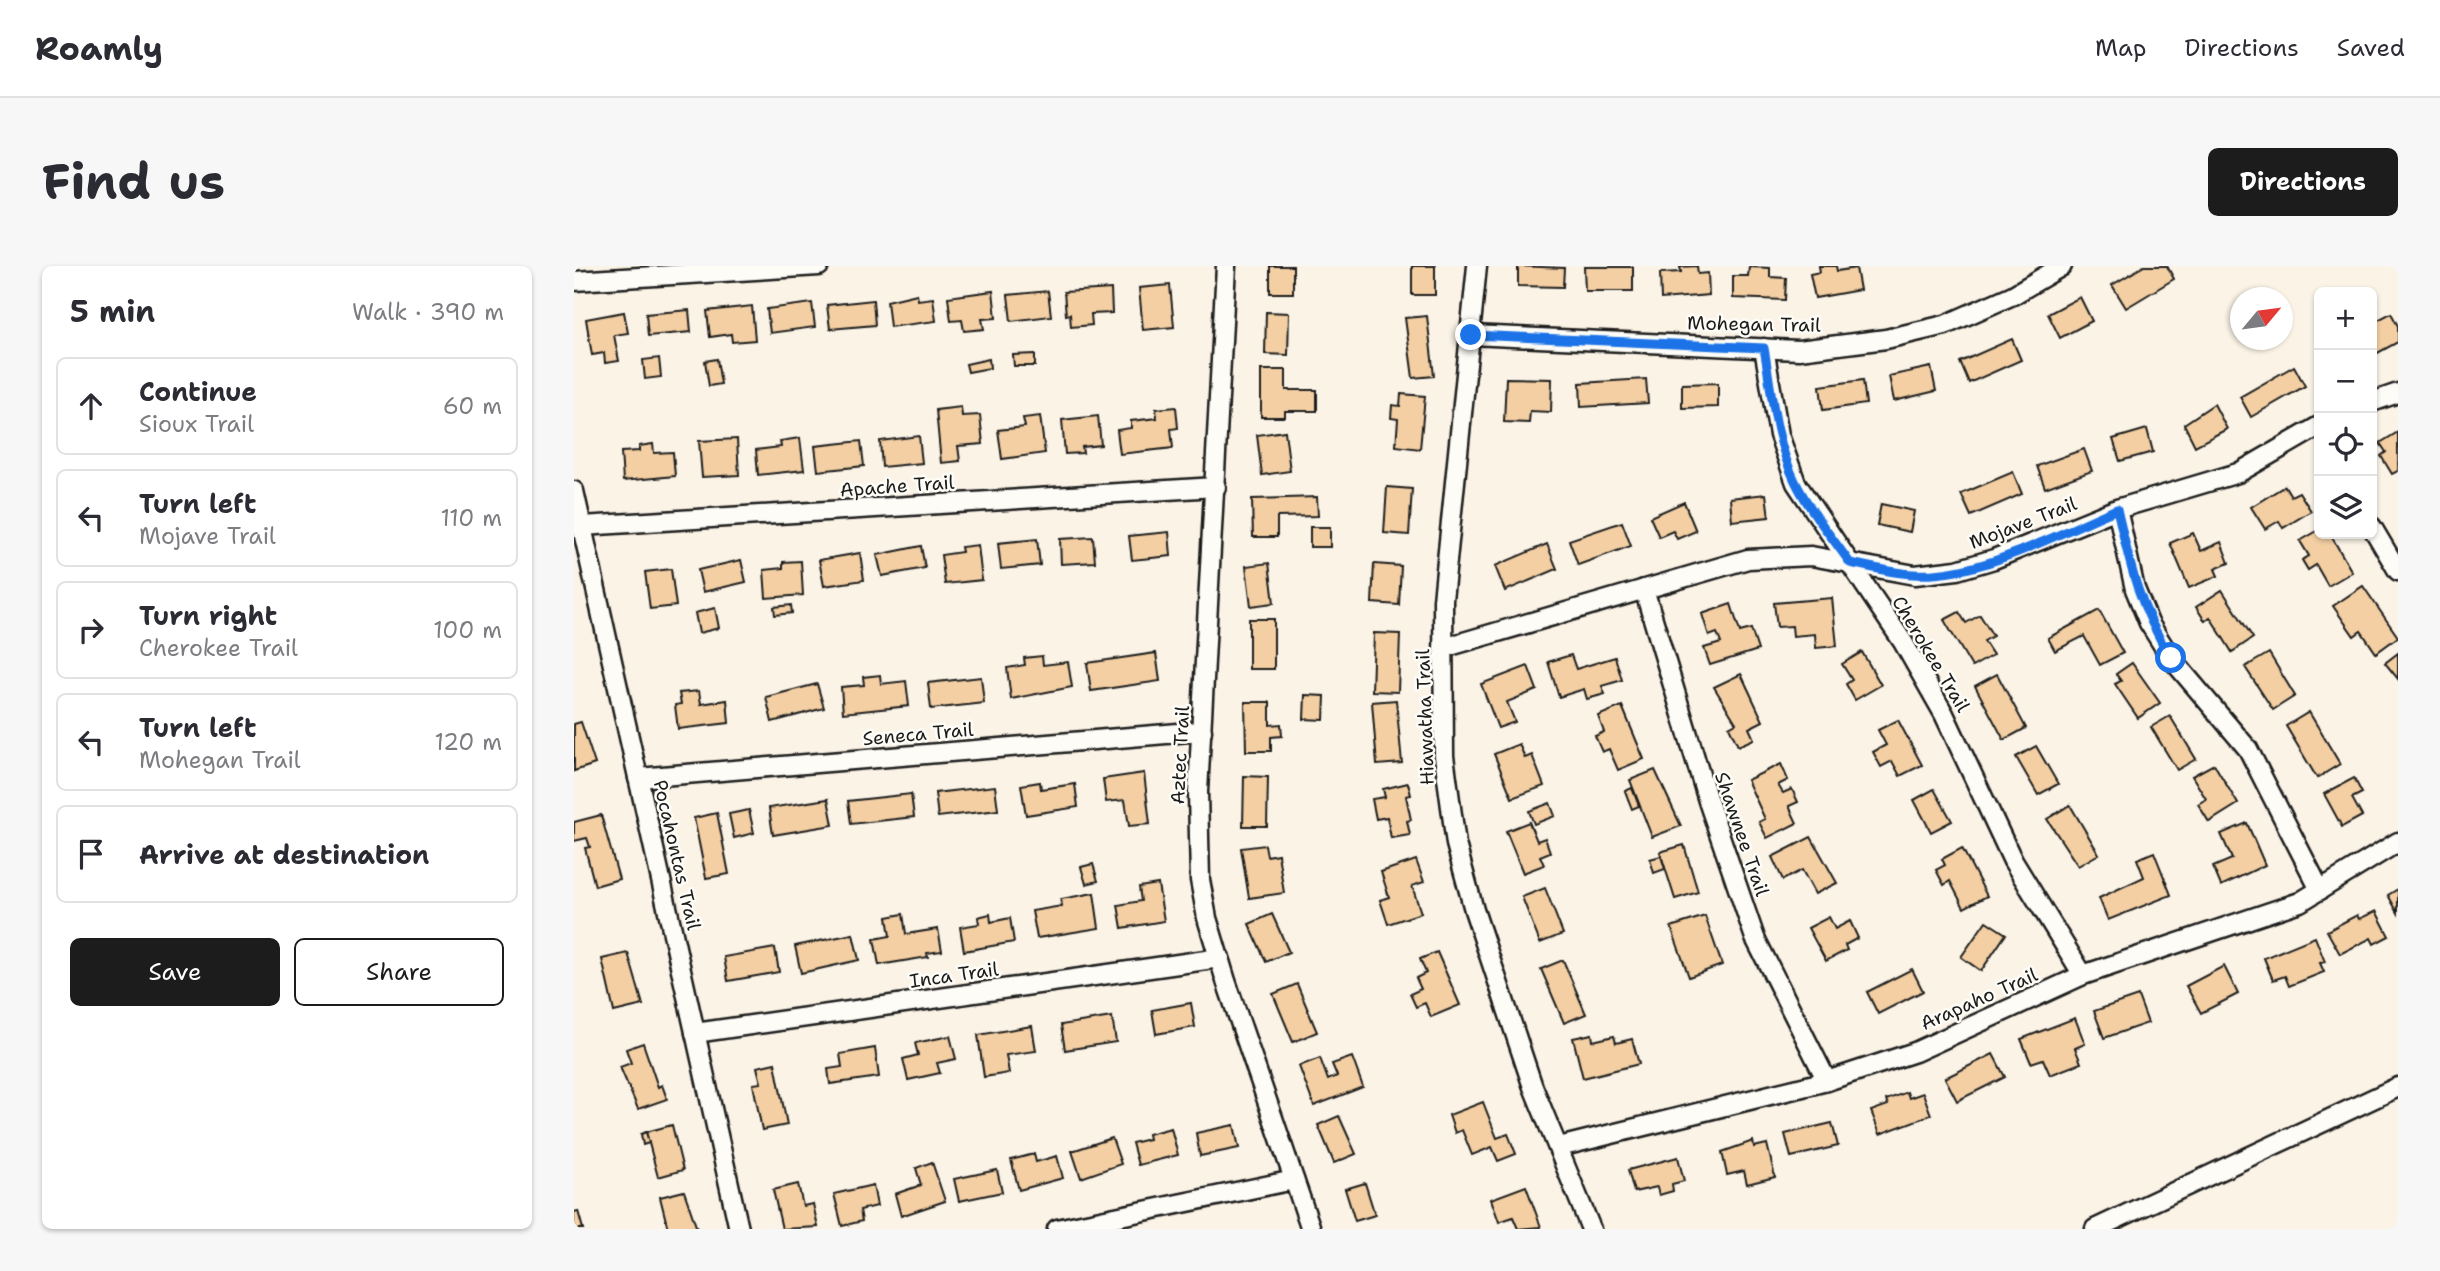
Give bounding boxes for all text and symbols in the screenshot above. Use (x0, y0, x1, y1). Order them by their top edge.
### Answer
text: Roamly (35, 26, 163, 71)
text: Map (2095, 32, 2146, 64)
text: Directions (2184, 32, 2299, 64)
text: Saved (2337, 32, 2405, 64)
button: Directions (2208, 148, 2398, 216)
text: Find us (42, 149, 225, 215)
north arrow (2230, 287, 2293, 350)
map controls (2314, 287, 2377, 539)
button: + (2314, 287, 2377, 350)
text: 5 min (70, 291, 155, 332)
text: Walk · 390 m (352, 297, 504, 327)
street label: Mohegan Trail (1687, 310, 1821, 338)
route end (1455, 319, 1486, 350)
button: − (2314, 350, 2377, 413)
text: Continue (139, 374, 257, 409)
icon: ahead (72, 387, 110, 425)
text: 60 m (443, 391, 502, 421)
text: Sioux Trail (139, 409, 254, 439)
button: locate (2314, 413, 2377, 476)
street label: Apache Trail (839, 470, 955, 502)
button: layers (2314, 476, 2377, 539)
text: Turn left (139, 486, 256, 521)
street label: Mojave Trail (1966, 491, 2081, 555)
icon: left (72, 499, 110, 537)
text: 110 m (440, 503, 502, 533)
text: Mojave Trail (139, 521, 276, 551)
street label: Cherokee Trail (1886, 591, 1976, 717)
text: Turn right (139, 598, 277, 633)
icon: right (72, 611, 110, 649)
text: 100 m (433, 615, 502, 645)
text: Cherokee Trail (139, 633, 298, 663)
route start (2155, 642, 2186, 673)
street label: Hiawatha Trail (1410, 648, 1440, 786)
street label: Aztec Trail (1165, 705, 1195, 805)
text: Turn left (139, 710, 256, 745)
street label: Seneca Trail (862, 717, 975, 751)
icon: left (72, 723, 110, 761)
text: 120 m (434, 727, 502, 757)
text: Mohegan Trail (139, 745, 301, 775)
street label: Shawnee Trail (1709, 769, 1775, 900)
street label: Pocahontas Trail (648, 777, 706, 933)
icon: arrive (72, 835, 110, 873)
text: Arrive at destination (139, 837, 429, 872)
button: Save (70, 938, 280, 1006)
button: Share (294, 938, 504, 1006)
street label: Inca Trail (908, 956, 1000, 994)
street label: Arapaho Trail (1917, 962, 2042, 1036)

